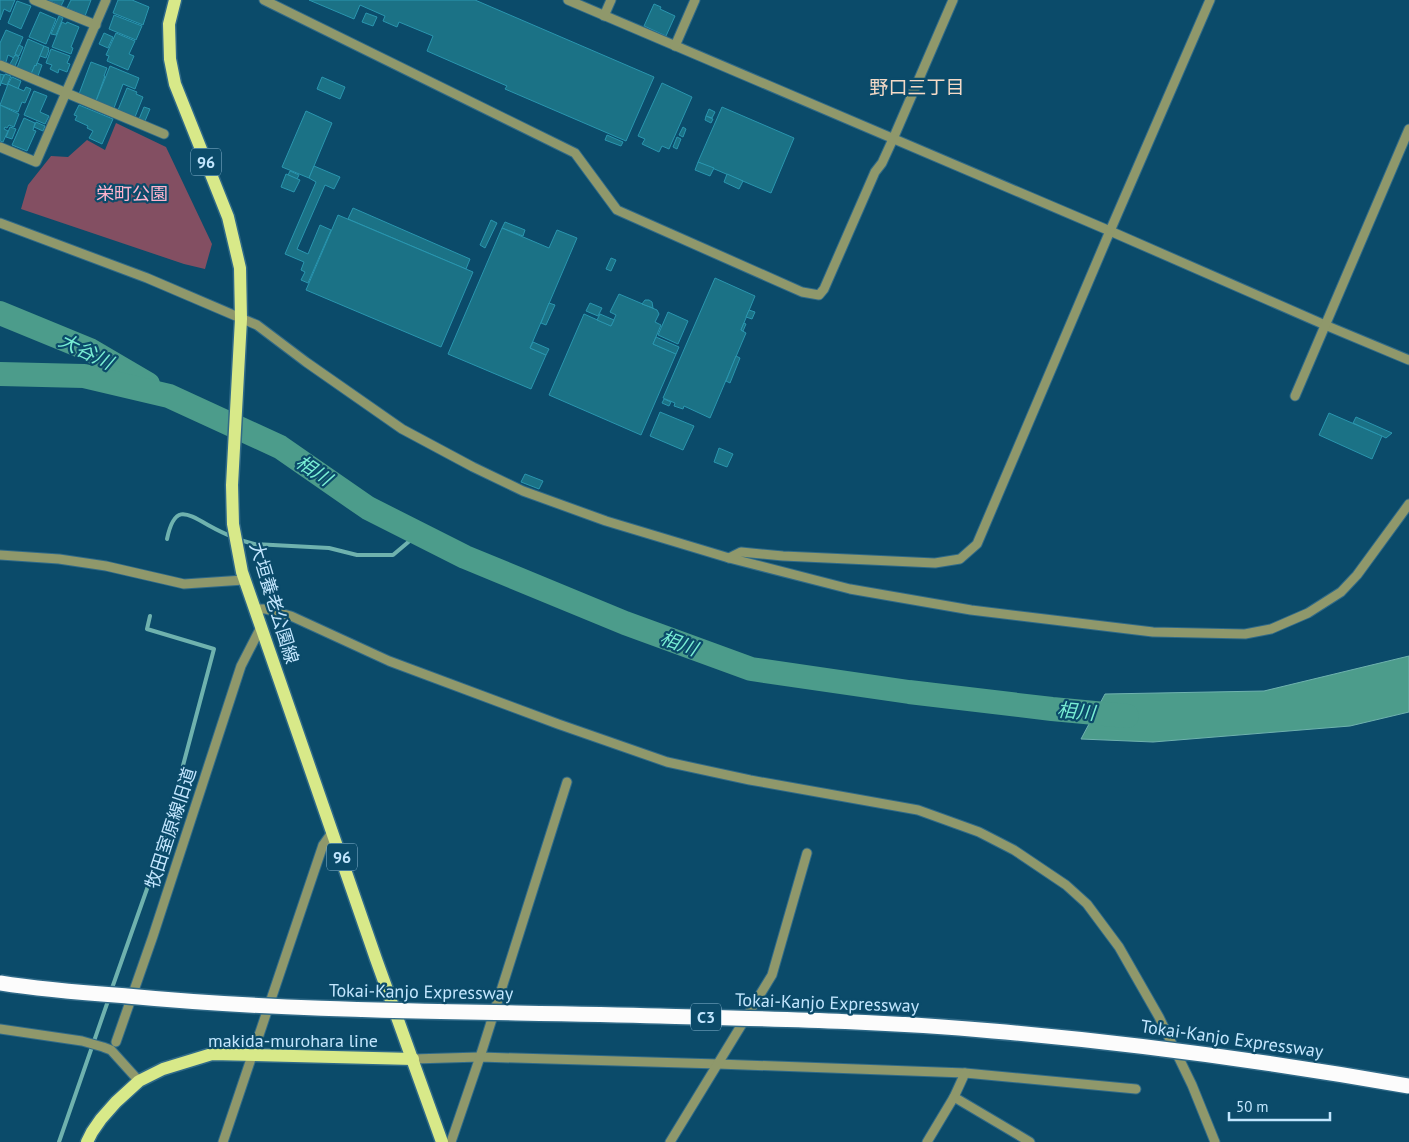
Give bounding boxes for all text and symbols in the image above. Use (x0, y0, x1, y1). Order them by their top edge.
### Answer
district label: 野口三丁目 (869, 75, 965, 99)
road number: 96 (191, 148, 221, 176)
park label: 栄町公園 (96, 182, 168, 205)
water label: 大谷川 (55, 328, 119, 375)
water label: 相川 (292, 449, 338, 492)
street label: 大垣養老公園線 (245, 539, 304, 666)
water label: 相川 (657, 625, 703, 661)
water label: 相川 (1056, 697, 1098, 725)
street label: 牧田室原線旧道 (140, 764, 201, 891)
road number: 96 (327, 844, 357, 870)
street label: Tokai-Kanjo Expressway (329, 978, 514, 1005)
street label: Tokai-Kanjo Expressway (735, 988, 920, 1017)
road number: C3 (691, 1004, 721, 1030)
street label: Tokai-Kanjo Expressway (1139, 1014, 1326, 1063)
street label: makida-murohara line (208, 1029, 378, 1052)
scale bar (1229, 1090, 1330, 1122)
text: 50 m (1236, 1097, 1269, 1116)

